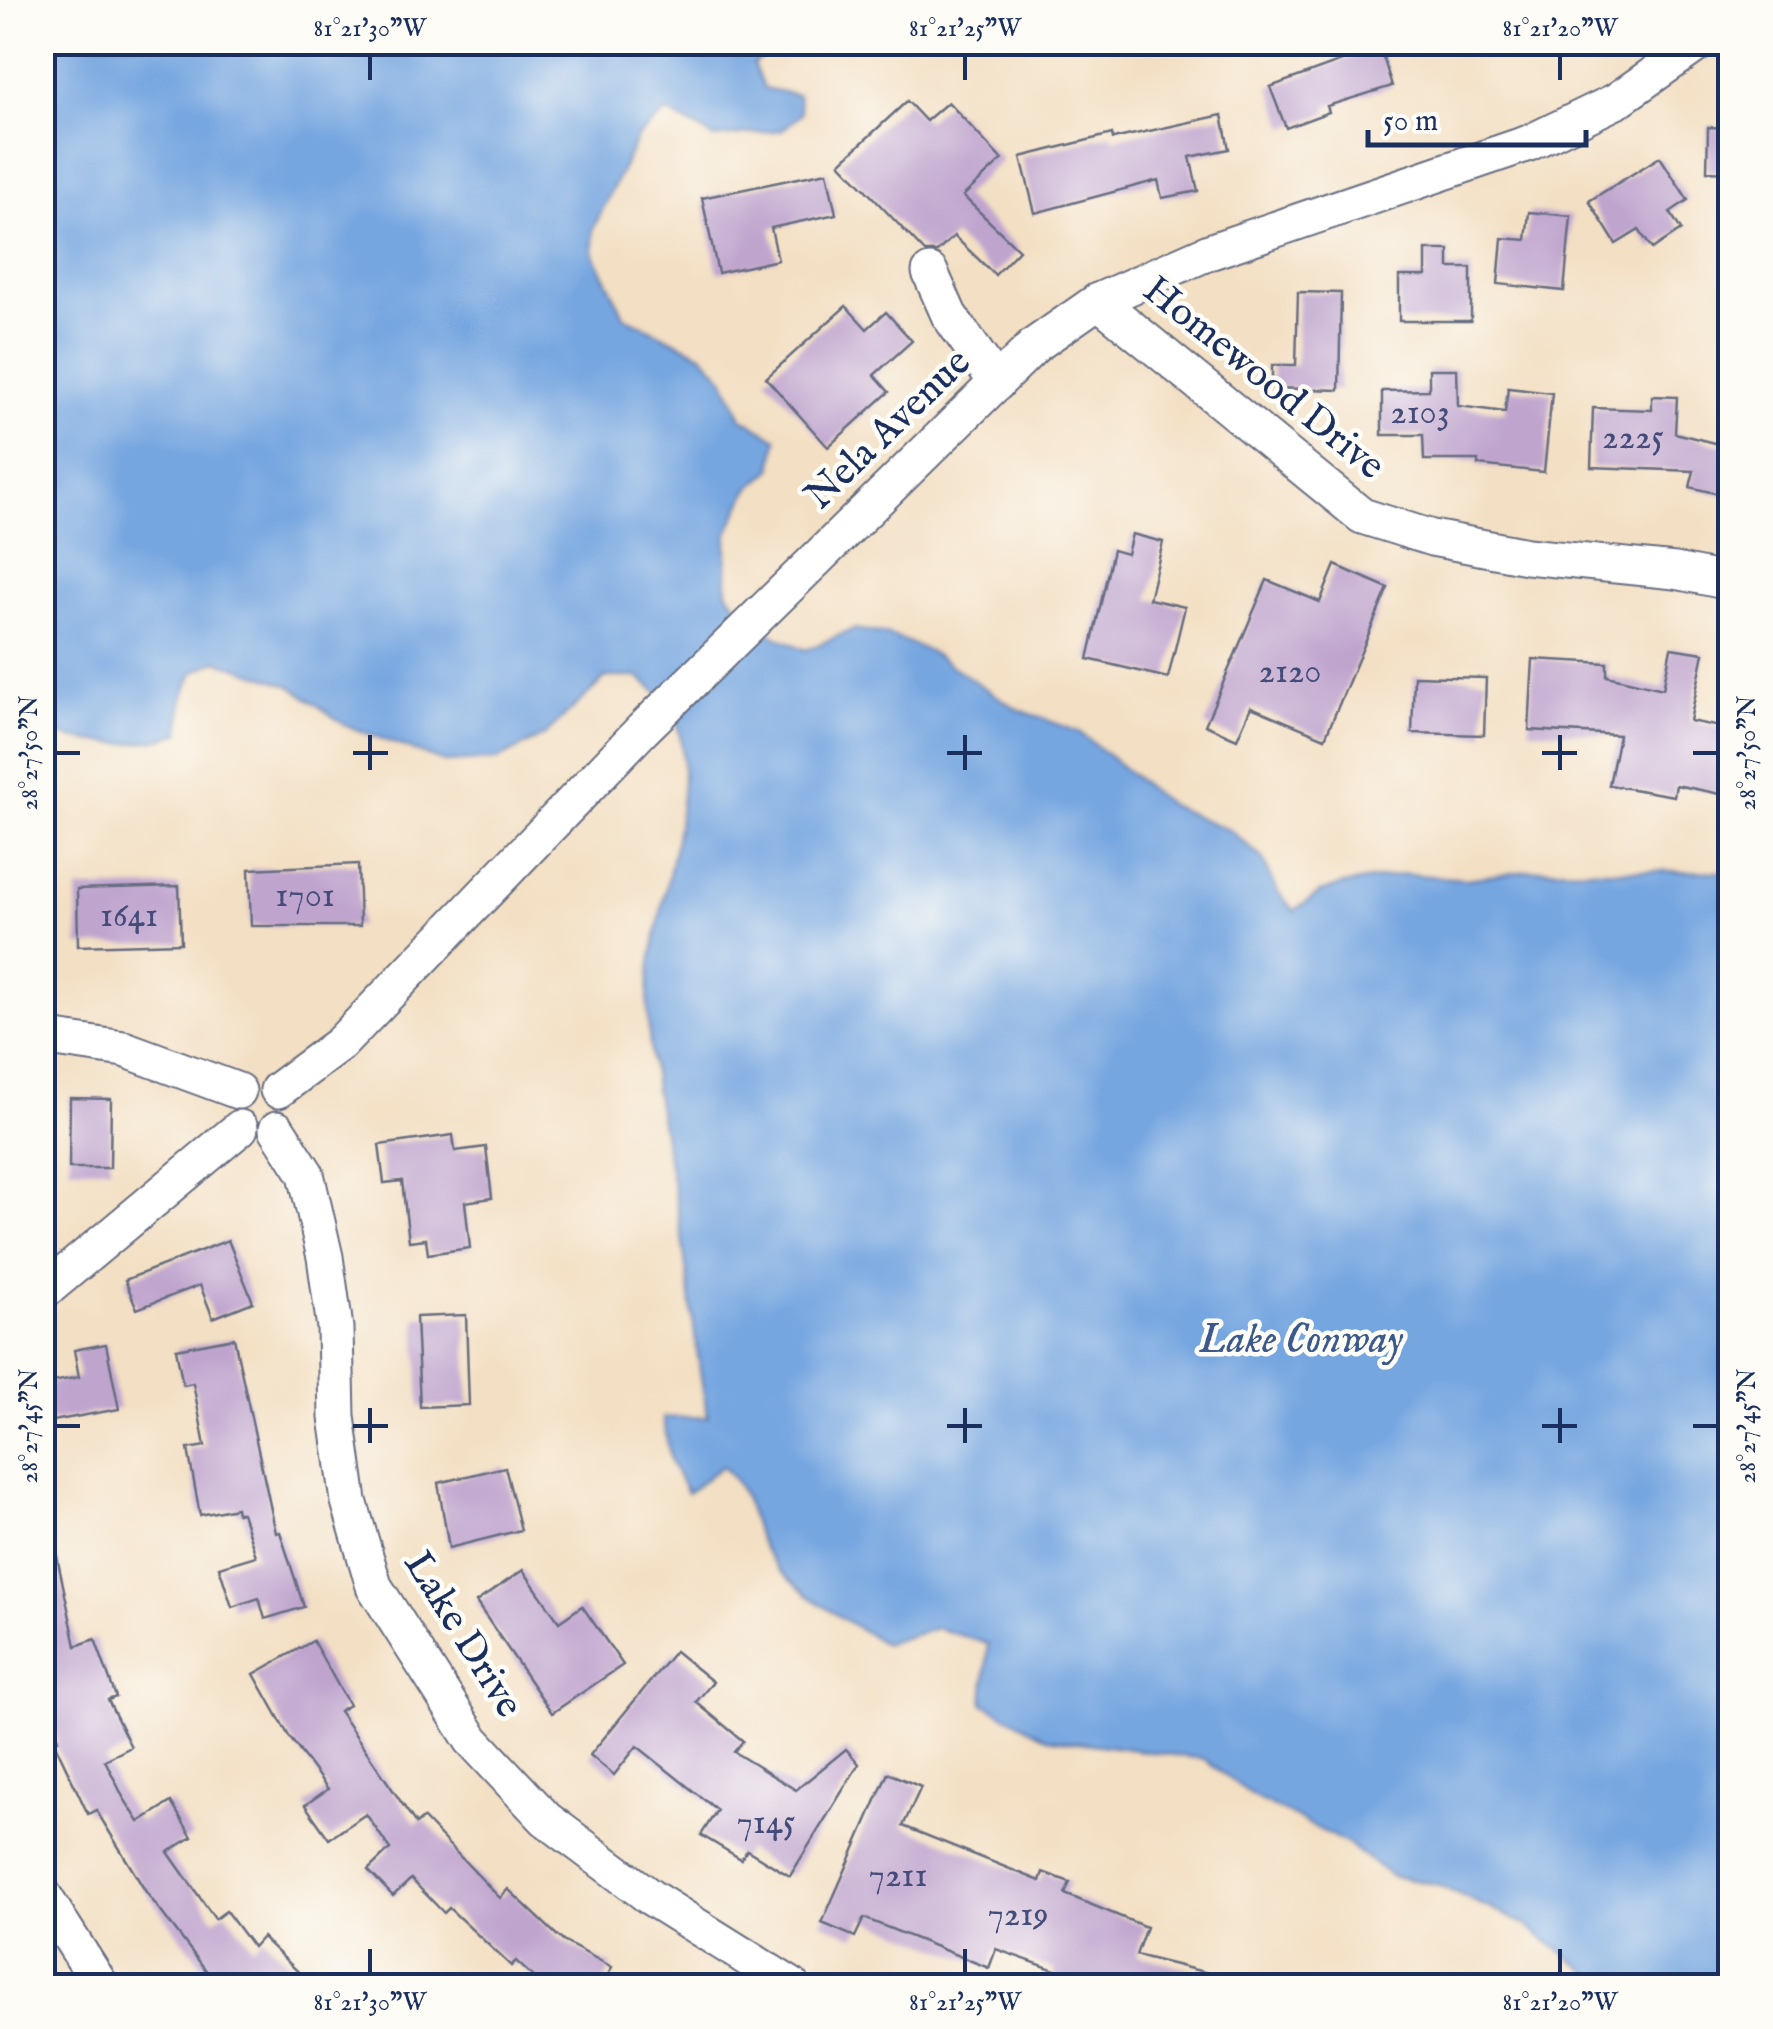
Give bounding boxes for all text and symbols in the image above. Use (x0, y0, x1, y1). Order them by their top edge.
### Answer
text: 81°21'30"W (314, 13, 428, 45)
text: 81°21'25"W (909, 13, 1022, 45)
text: 81°21'20"W (1502, 13, 1619, 45)
scale bar (1368, 85, 1586, 147)
text: 50 m (1383, 103, 1438, 141)
street label: Homewood Drive (1132, 266, 1394, 492)
street label: Nela Avenue (795, 338, 983, 522)
house number: 2103 (1390, 391, 1450, 436)
house number: 2225 (1602, 416, 1664, 461)
house number: 2120 (1258, 650, 1322, 695)
text: 28°27'50"N (14, 696, 46, 810)
text: 28°27'50"N (1732, 696, 1764, 810)
house number: 1701 (275, 874, 335, 919)
house number: 1641 (100, 894, 158, 939)
water label: Lake Conway (1198, 1314, 1403, 1367)
text: 28°27'45"N (14, 1369, 46, 1483)
text: 28°27'45"N (1732, 1369, 1764, 1483)
street label: Lake Drive (391, 1542, 533, 1728)
house number: 7145 (736, 1801, 796, 1846)
house number: 7211 (869, 1854, 927, 1899)
house number: 7219 (987, 1893, 1049, 1938)
text: 81°21'30"W (314, 1987, 428, 2019)
text: 81°21'25"W (909, 1987, 1022, 2019)
text: 81°21'20"W (1502, 1987, 1619, 2019)

